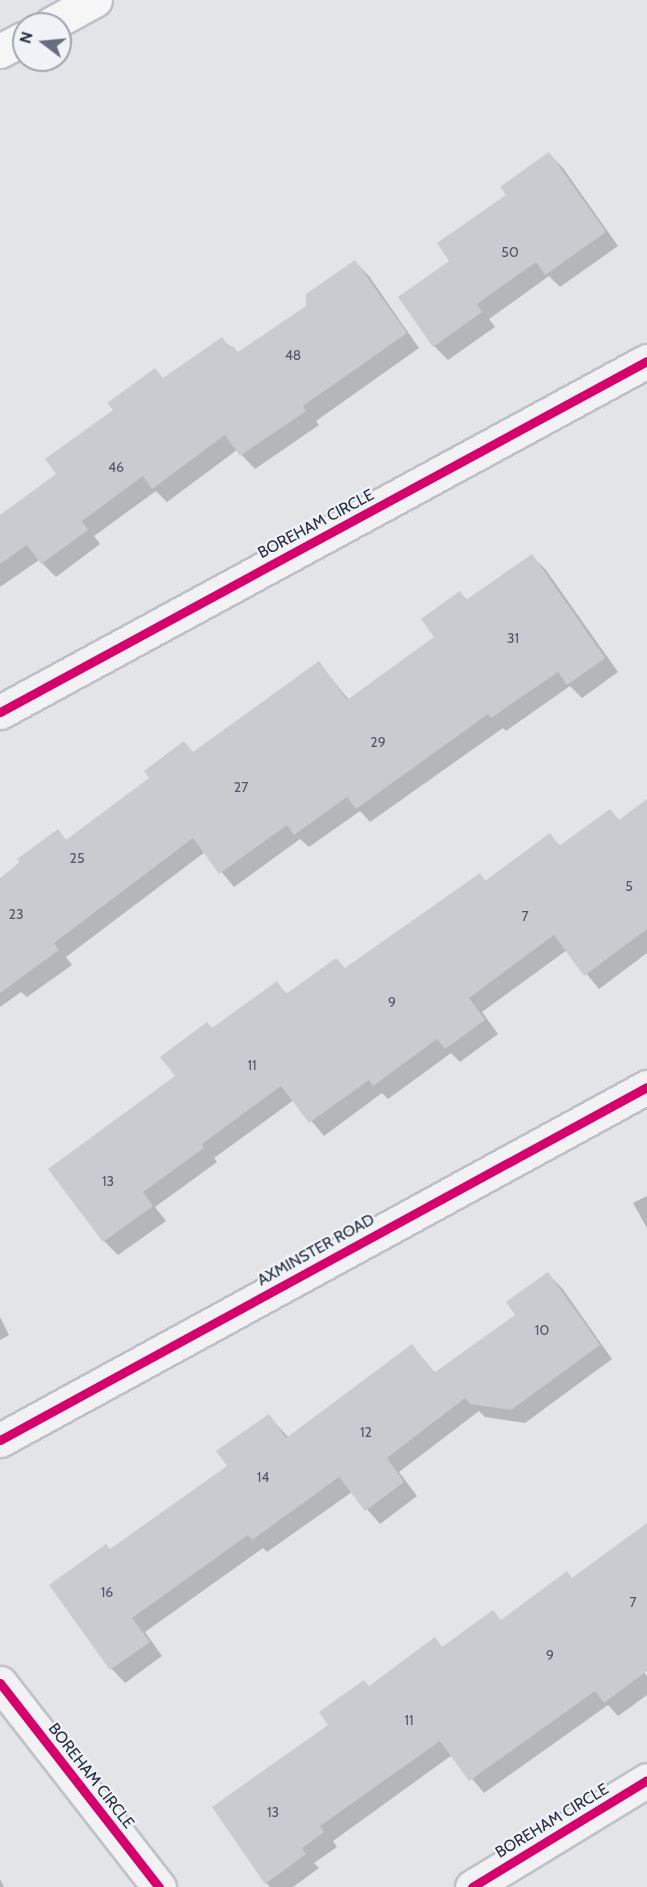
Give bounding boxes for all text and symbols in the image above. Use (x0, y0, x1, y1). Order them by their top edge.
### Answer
north arrow (12, 12, 72, 72)
text: N (15, 29, 37, 46)
house number: 50 (501, 244, 519, 260)
house number: 48 (285, 347, 301, 363)
house number: 46 (108, 459, 124, 475)
street label: BOREHAM CIRCLE (255, 485, 377, 563)
house number: 31 (507, 630, 519, 646)
house number: 29 (370, 734, 386, 750)
house number: 27 (234, 779, 248, 795)
house number: 25 (70, 850, 84, 866)
house number: 5 (625, 878, 633, 894)
house number: 23 (9, 906, 23, 922)
house number: 7 (521, 908, 529, 924)
house number: 9 (388, 994, 396, 1010)
house number: 11 (247, 1057, 257, 1073)
house number: 13 (102, 1173, 114, 1189)
street label: AXMINSTER ROAD (254, 1210, 378, 1290)
house number: 10 (535, 1322, 549, 1338)
house number: 12 (360, 1424, 372, 1440)
house number: 14 (257, 1469, 269, 1485)
house number: 16 (101, 1584, 113, 1600)
house number: 7 (629, 1594, 637, 1610)
house number: 9 (546, 1647, 554, 1663)
house number: 11 (404, 1712, 414, 1728)
street label: BOREHAM CIRCLE (44, 1719, 138, 1833)
street label: BOREHAM CIRCLE (492, 1780, 612, 1862)
house number: 13 (267, 1804, 279, 1820)

